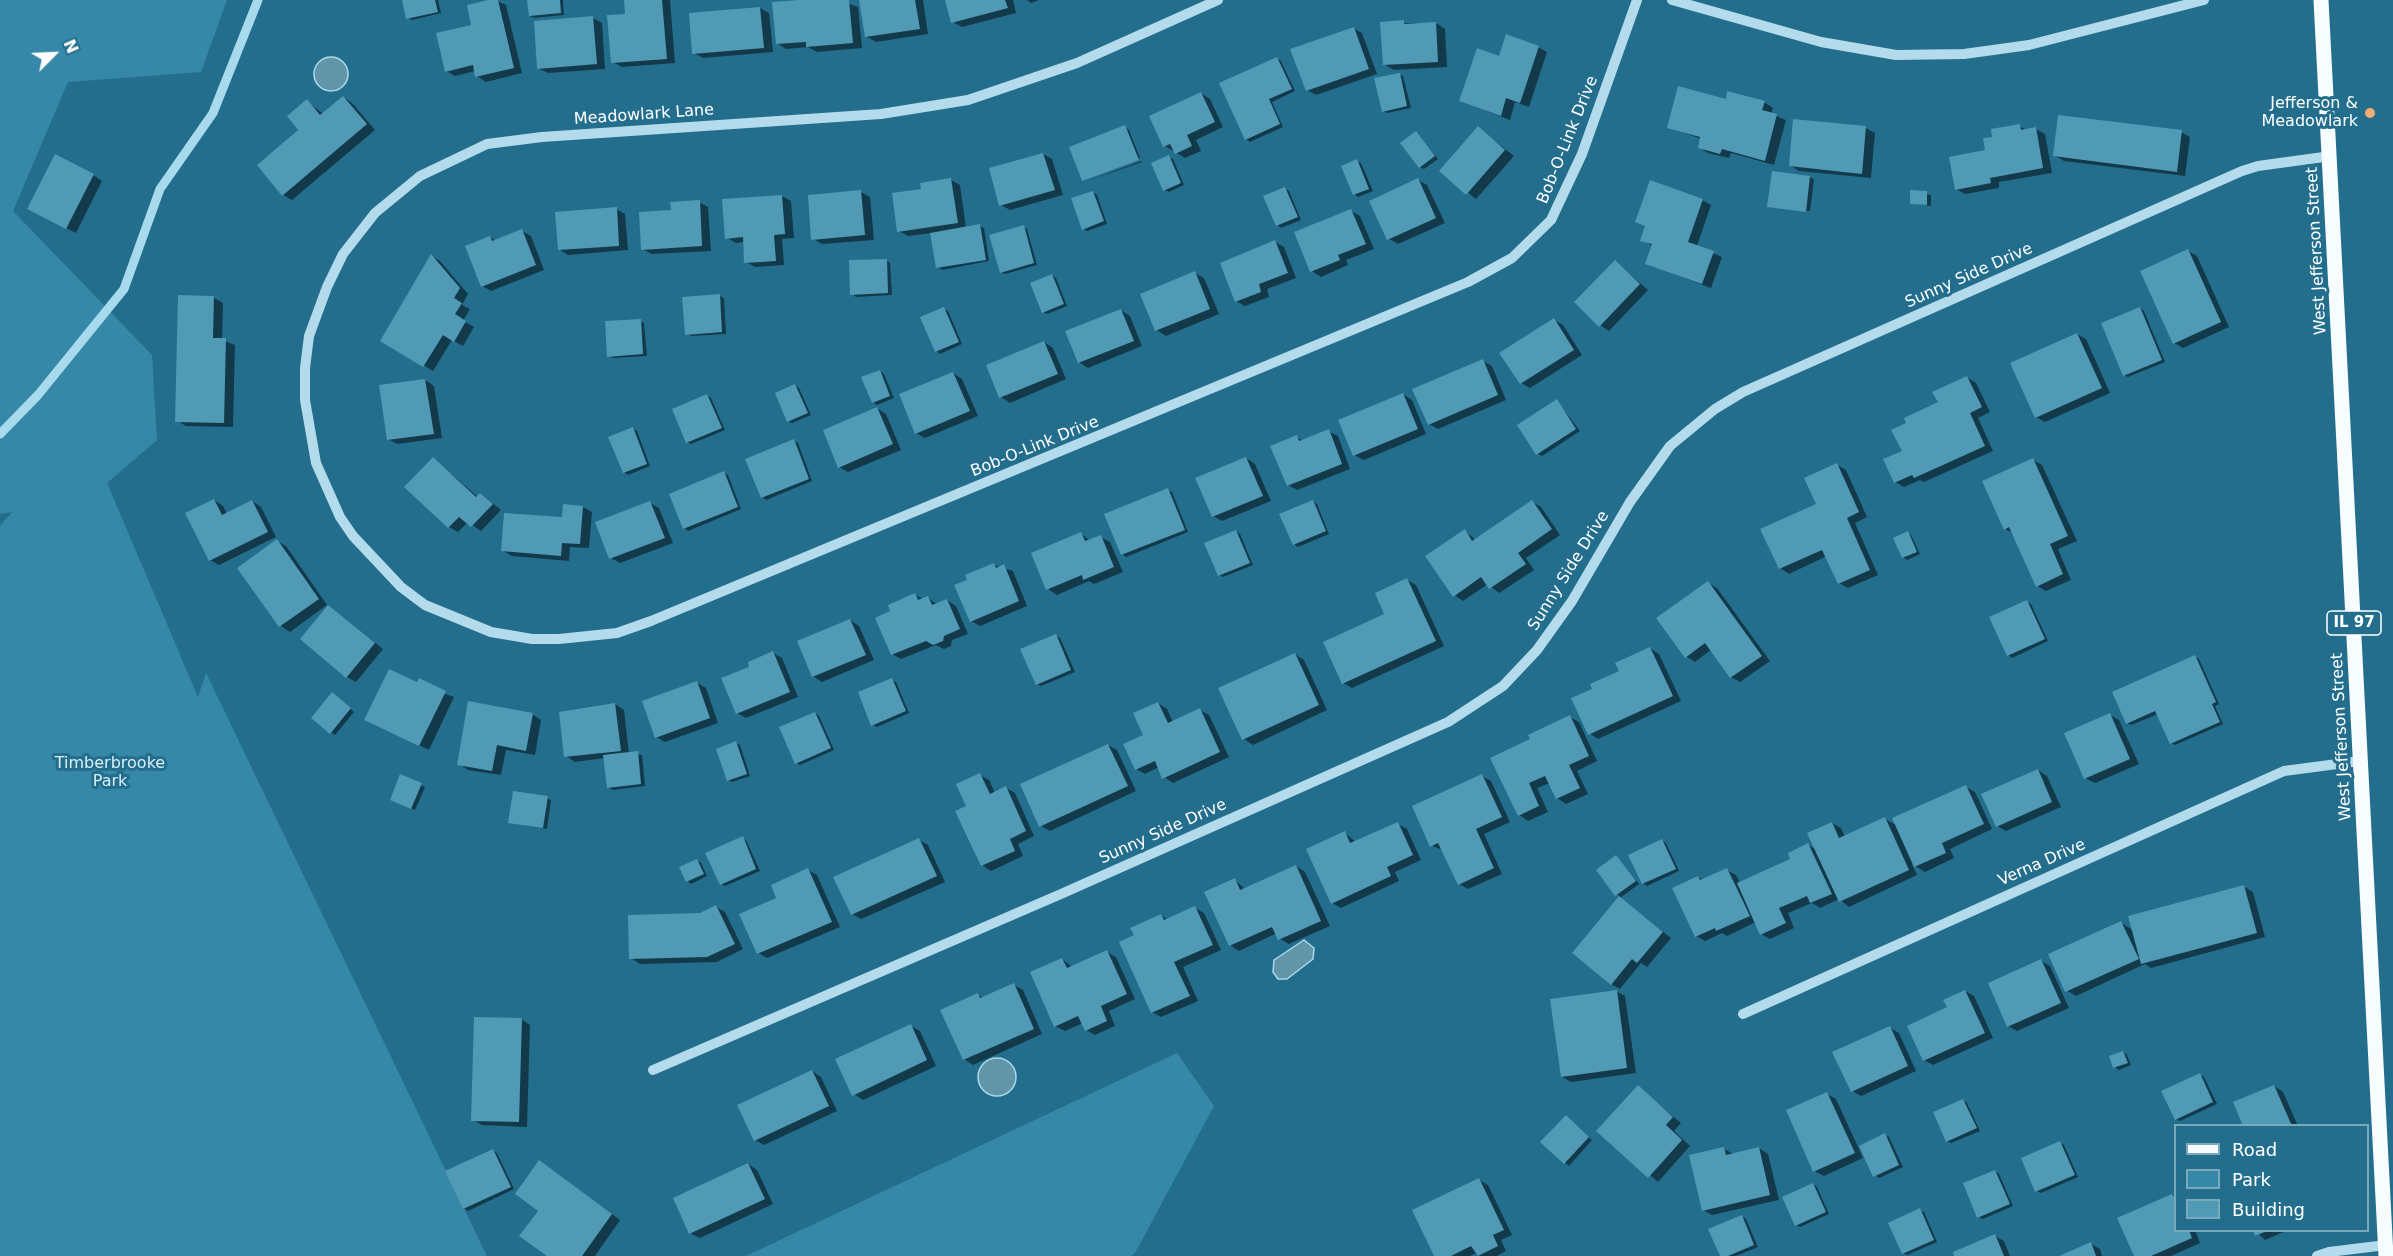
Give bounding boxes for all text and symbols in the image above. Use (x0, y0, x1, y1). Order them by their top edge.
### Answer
north arrow (24, 24, 84, 84)
text: N (59, 36, 82, 56)
street label: Bob-O-Link Drive (1534, 73, 1602, 207)
place label: Jefferson & Meadowlark (2261, 94, 2358, 132)
street label: Meadowlark Lane (573, 101, 715, 129)
marker: Jefferson & Meadowlark (2363, 106, 2377, 120)
street label: West Jefferson Street (2303, 166, 2331, 336)
street label: Sunny Side Drive (1902, 239, 2036, 313)
street label: Bob-O-Link Drive (968, 413, 1102, 481)
street label: Sunny Side Drive (1524, 508, 1614, 634)
road number: IL 97 (2327, 611, 2381, 635)
street label: West Jefferson Street (2328, 652, 2356, 822)
park label: Timberbrooke Park (55, 754, 165, 792)
street label: Sunny Side Drive (1096, 795, 1230, 869)
street label: Verna Drive (1995, 835, 2089, 891)
legend (2174, 1124, 2369, 1232)
text: Road (2232, 1139, 2277, 1160)
text: Park (2232, 1169, 2271, 1190)
text: Building (2232, 1199, 2305, 1220)

